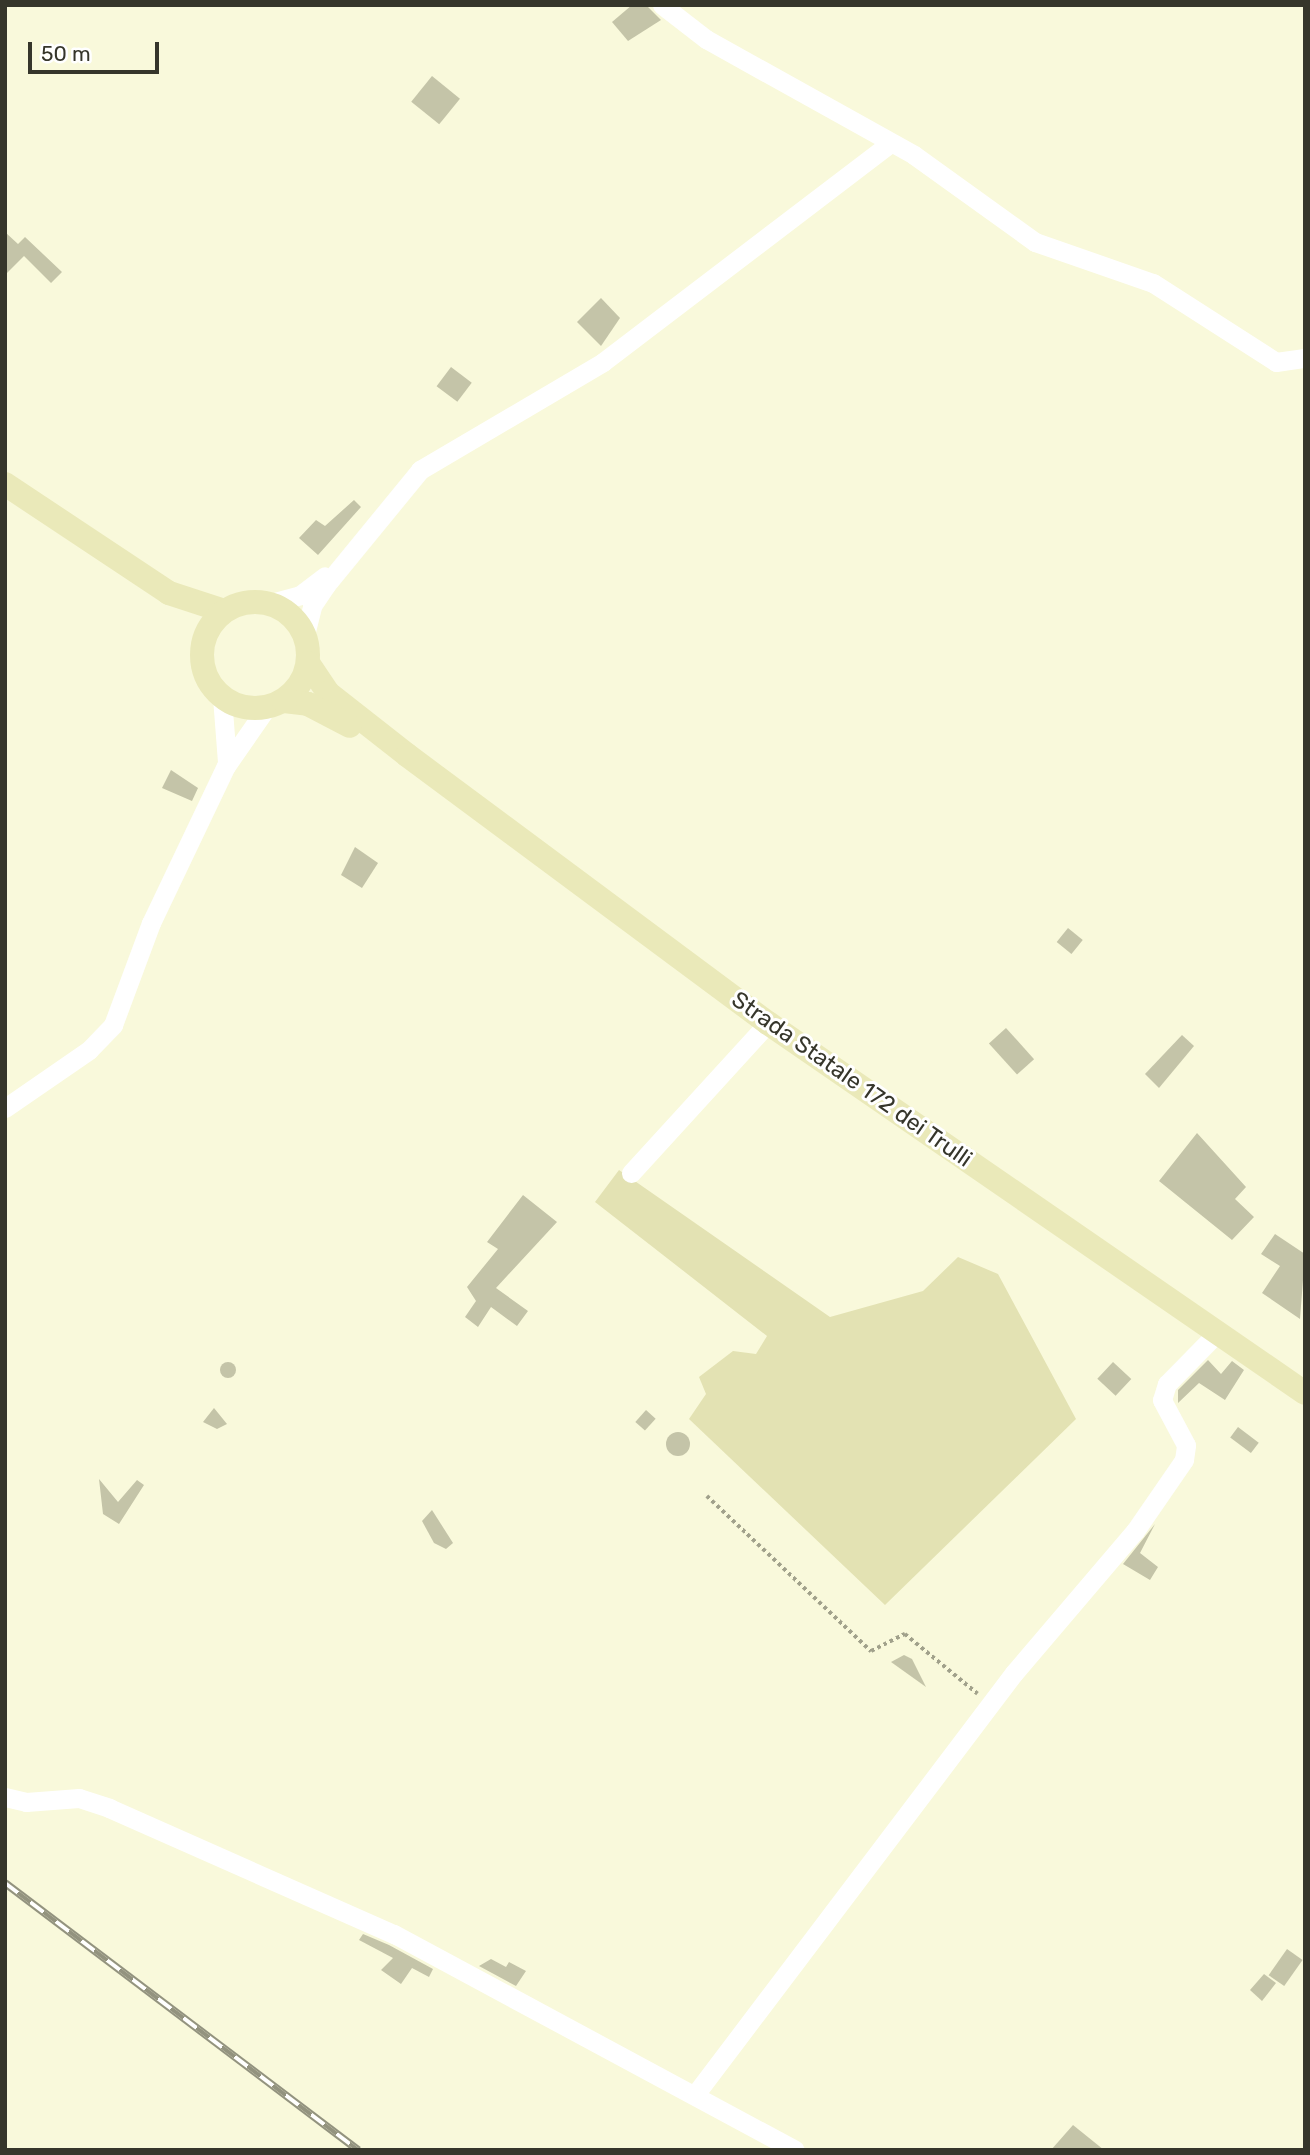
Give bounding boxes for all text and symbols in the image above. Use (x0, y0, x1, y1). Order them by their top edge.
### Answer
scale bar (32, 28, 163, 72)
text: 50 m (41, 41, 91, 66)
street label: Strada Statale 172 dei Trulli (726, 985, 978, 1173)

